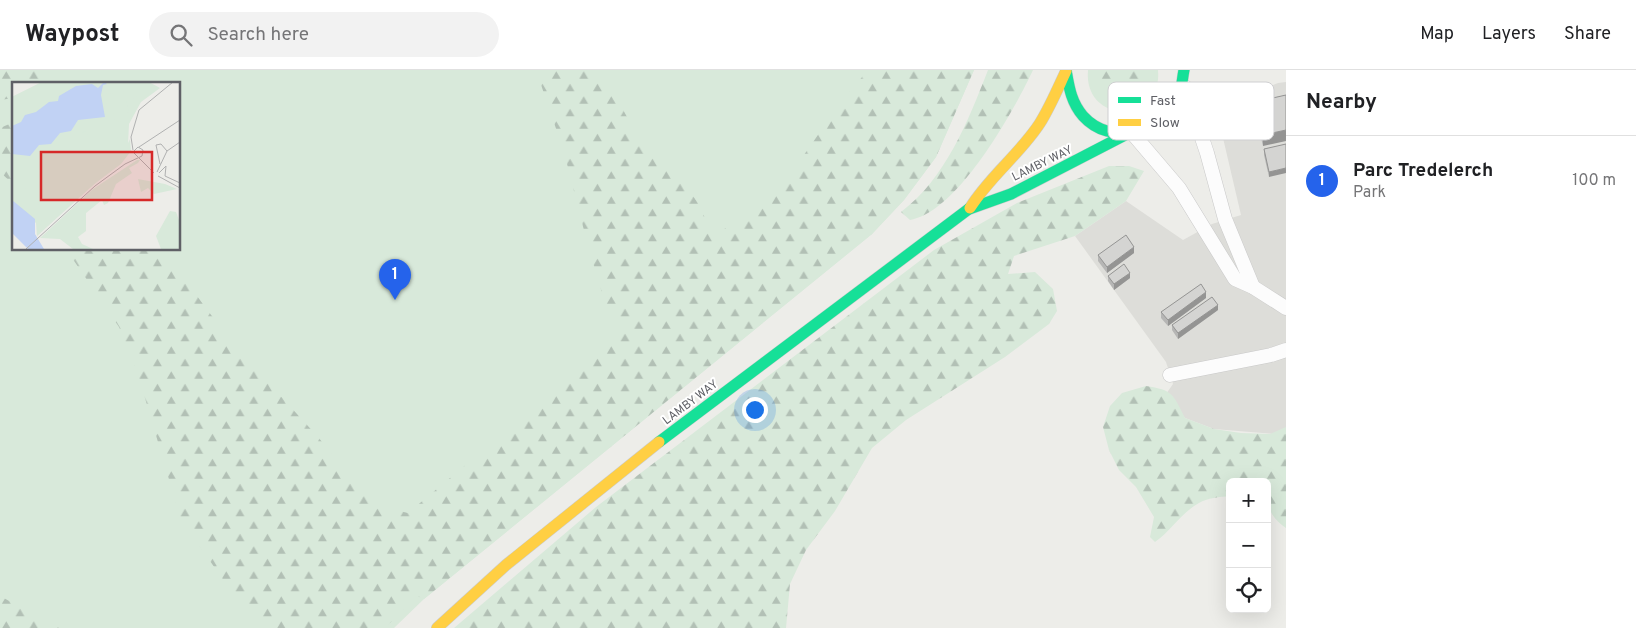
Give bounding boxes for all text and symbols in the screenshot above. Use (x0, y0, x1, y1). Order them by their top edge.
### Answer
search box (149, 12, 499, 57)
text: Waypost (25, 20, 119, 50)
icon: search (167, 21, 195, 49)
text: Search here (207, 23, 309, 47)
text: Map (1420, 23, 1454, 46)
text: Layers (1482, 23, 1536, 46)
text: Share (1564, 23, 1611, 46)
inset map (12, 82, 180, 250)
legend (1108, 82, 1274, 140)
text: Nearby (1306, 89, 1377, 116)
text: Fast (1150, 93, 1176, 110)
text: Slow (1150, 115, 1180, 132)
street label: LAMBY WAY (1009, 142, 1076, 185)
text: Parc Tredelerch (1353, 159, 1493, 183)
text: 1 (1319, 171, 1325, 191)
text: 100 m (1572, 171, 1616, 191)
text: Park (1353, 183, 1386, 203)
pin: 1 (379, 259, 411, 300)
street label: LAMBY WAY (660, 376, 722, 429)
your location (742, 397, 768, 423)
map controls (1226, 478, 1271, 613)
button: + (1226, 478, 1271, 523)
button: − (1226, 523, 1271, 568)
button: locate (1226, 568, 1271, 613)

